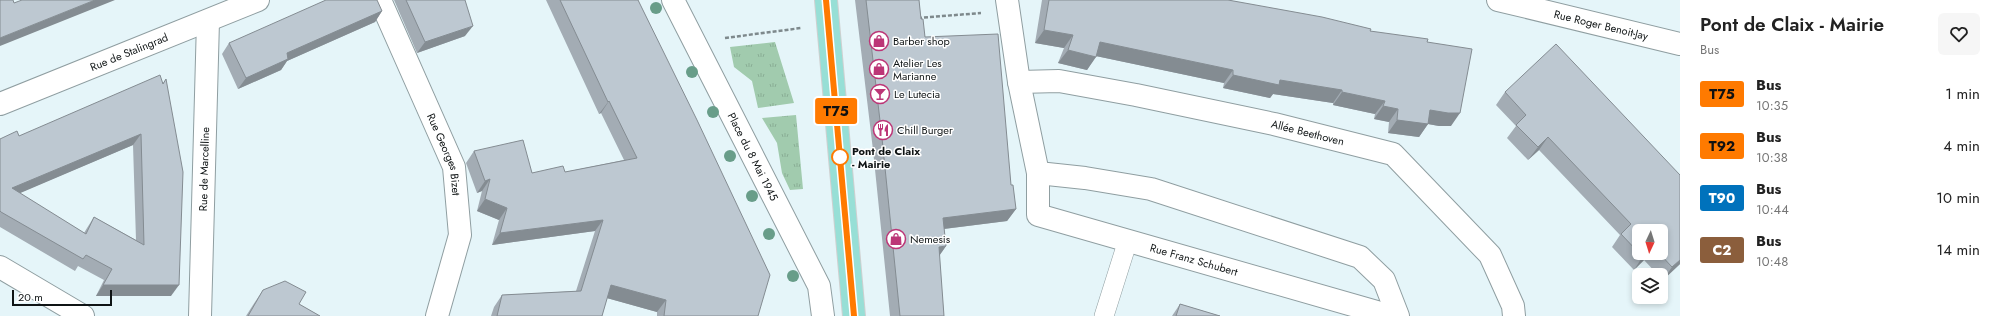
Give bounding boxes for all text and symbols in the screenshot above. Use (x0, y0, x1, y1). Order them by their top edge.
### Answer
street label: Rue Roger Benoit-Jay (1552, 6, 1650, 44)
text: Pont de Claix - Mairie (1700, 11, 1884, 38)
button: heart (1938, 13, 1980, 55)
street label: Rue de Stalingrad (87, 29, 170, 75)
shop icon: Barber shop (868, 30, 890, 52)
place label: Barber shop (893, 33, 950, 49)
text: Bus (1700, 40, 1719, 59)
place label: Atelier Les Marianne (893, 55, 942, 84)
shop icon: Atelier Les Marianne (868, 58, 890, 80)
text: Bus (1756, 74, 1781, 96)
bar icon: Le Lutecia (869, 83, 891, 105)
text: 1 min (1945, 83, 1980, 105)
text: T75 (1709, 84, 1735, 104)
place label: Le Lutecia (894, 86, 940, 102)
text: 10:35 (1756, 96, 1788, 115)
line badge: T75 (813, 98, 859, 124)
text: T75 (823, 101, 849, 121)
street label: Place du 8 Mai 1945 (724, 110, 782, 204)
street label: Rue Georges Bizet (423, 111, 465, 197)
street label: Allée Beethoven (1269, 116, 1346, 149)
restaurant icon: Chill Burger (872, 119, 894, 141)
place label: Chill Burger (897, 122, 953, 138)
street label: Rue de Marcelline (195, 126, 213, 211)
text: Bus (1756, 126, 1781, 148)
text: 4 min (1943, 135, 1980, 157)
text: T92 (1709, 136, 1735, 156)
place label: Pont de Claix - Mairie (852, 143, 920, 172)
marker: Pont de Claix - Mairie (831, 148, 849, 166)
text: 10:38 (1756, 148, 1788, 167)
text: Bus (1756, 178, 1781, 200)
text: 10 min (1936, 187, 1980, 209)
text: T90 (1709, 188, 1735, 208)
text: 10:44 (1756, 200, 1789, 219)
north arrow (1632, 224, 1668, 260)
map controls (1632, 224, 1668, 304)
shop icon: Nemesis (885, 228, 907, 250)
text: Bus (1756, 230, 1781, 252)
place label: Nemesis (910, 231, 951, 247)
street label: Rue Franz Schubert (1148, 239, 1240, 280)
text: 14 min (1937, 239, 1980, 261)
text: C2 (1713, 240, 1732, 260)
text: 10:48 (1756, 252, 1788, 271)
button: layers (1632, 268, 1668, 304)
scale bar (12, 288, 112, 307)
text: 20 m (18, 289, 43, 305)

